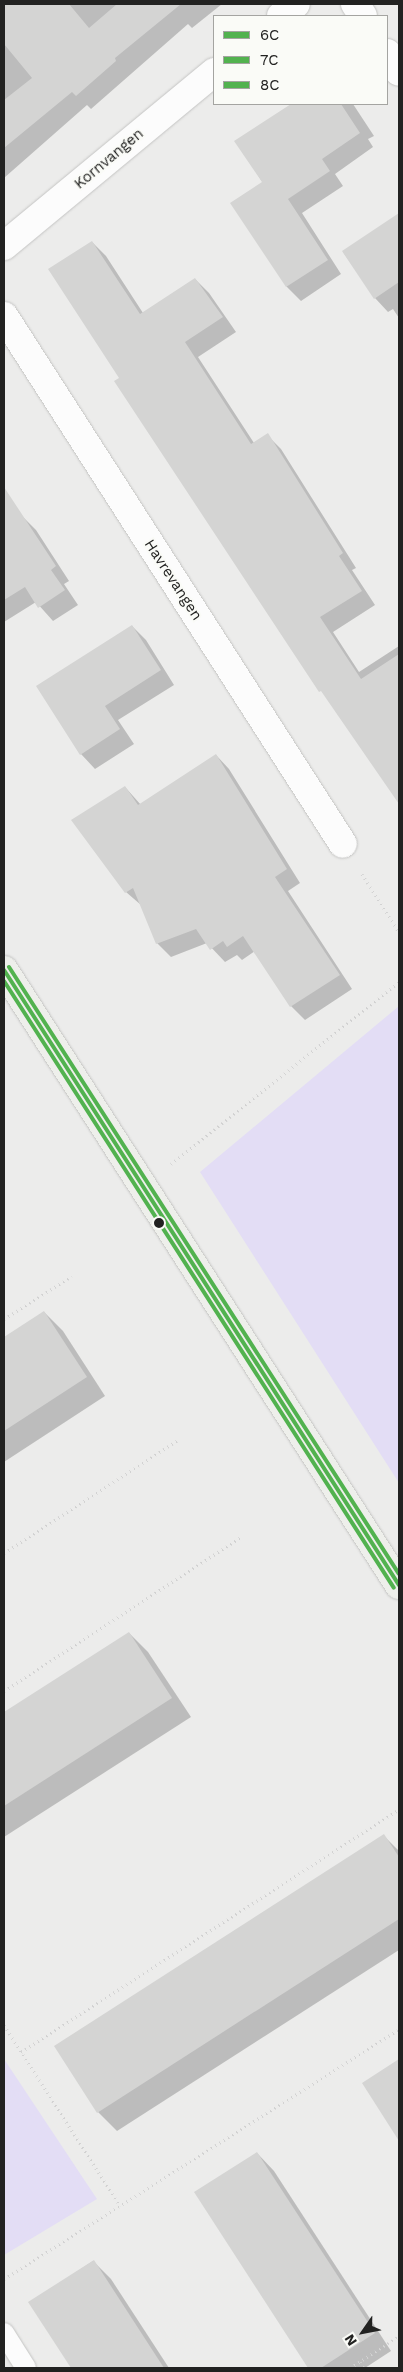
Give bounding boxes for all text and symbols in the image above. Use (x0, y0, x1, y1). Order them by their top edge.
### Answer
legend (213, 15, 388, 105)
text: 6C (260, 26, 279, 44)
text: 7C (260, 51, 279, 69)
text: 8C (260, 76, 280, 94)
street label: Kornvangen (71, 125, 147, 193)
street label: Havrevangen (140, 536, 206, 624)
unlabelled marker (154, 1218, 164, 1228)
north arrow (338, 2307, 388, 2357)
text: N (341, 2331, 360, 2349)

